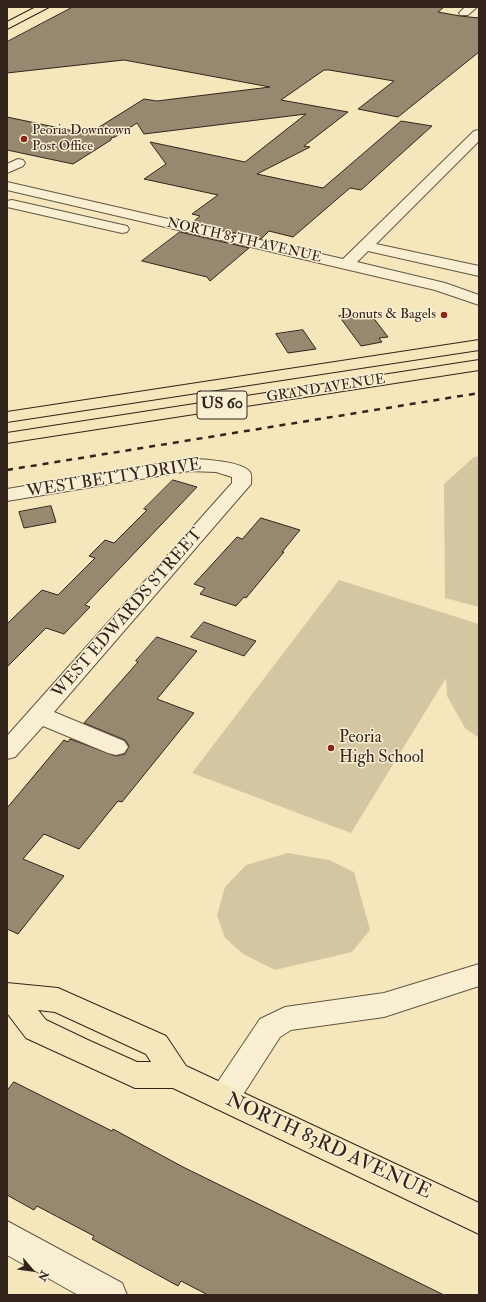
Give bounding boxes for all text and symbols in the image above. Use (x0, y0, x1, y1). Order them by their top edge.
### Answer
place label: Peoria Downtown Post Office (32, 123, 131, 156)
marker: Peoria Downtown Post Office (19, 134, 29, 144)
street label: NORTH 85TH AVENUE (165, 215, 323, 267)
place label: Donuts & Bagels (341, 307, 436, 323)
marker: Donuts & Bagels (439, 310, 449, 320)
street label: GRAND AVENUE (265, 371, 387, 407)
road number: US 60 (197, 391, 247, 419)
street label: WEST BETTY DRIVE (25, 455, 203, 503)
street label: WEST EDWARDS STREET (49, 525, 207, 703)
place label: Peoria High School (339, 728, 424, 768)
marker: Peoria High School (326, 743, 336, 753)
street label: NORTH 83RD AVENUE (221, 1089, 435, 1205)
north arrow (12, 1250, 52, 1290)
text: N (35, 1268, 51, 1283)

